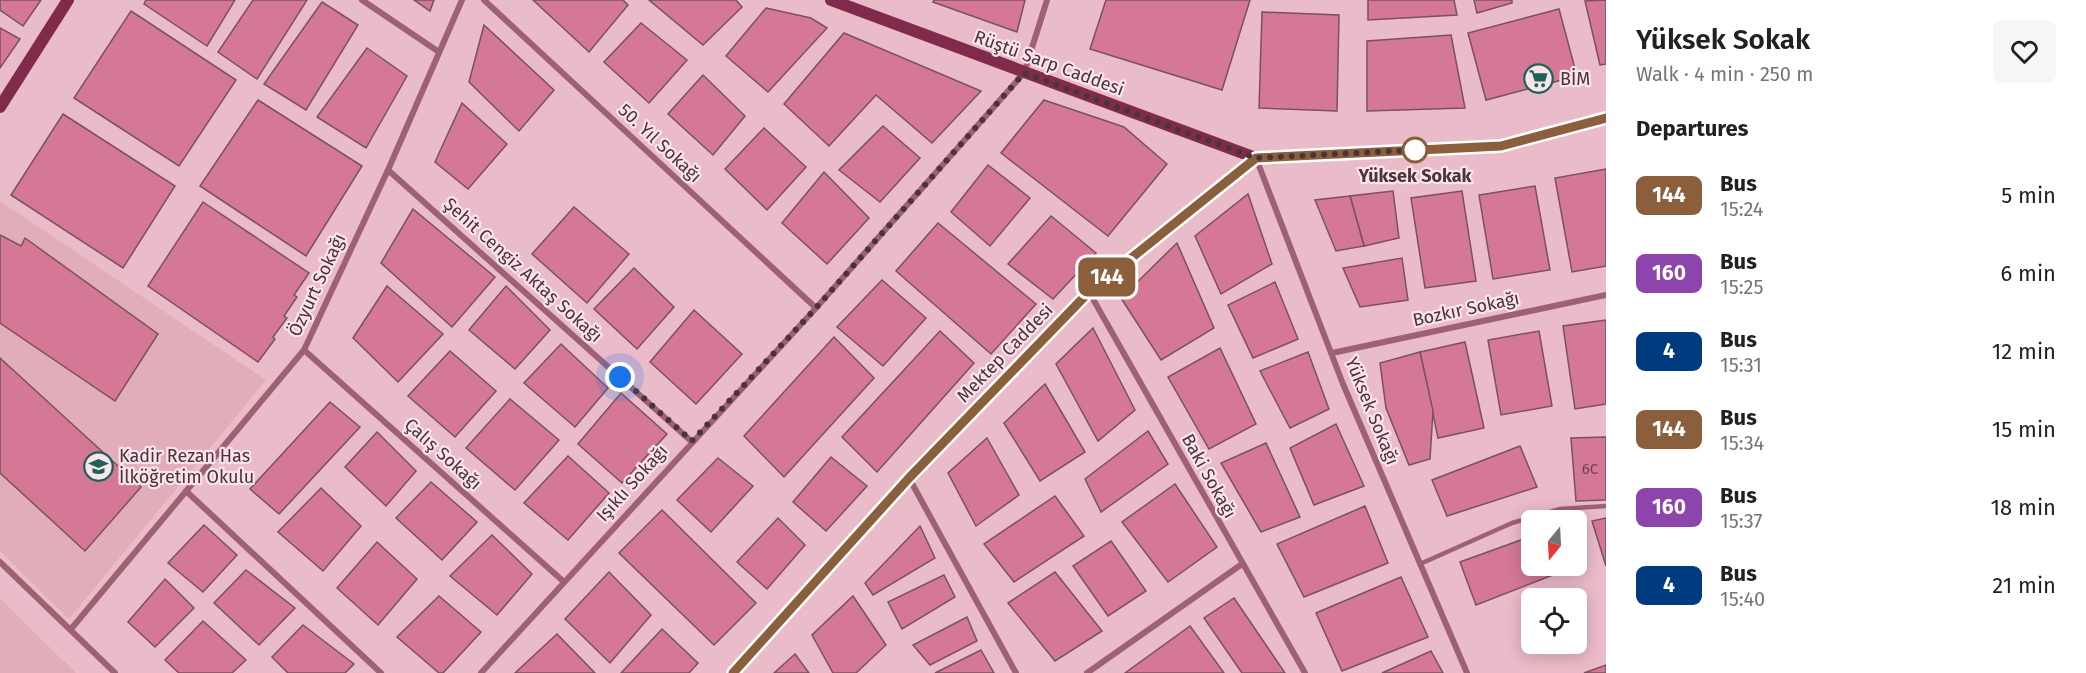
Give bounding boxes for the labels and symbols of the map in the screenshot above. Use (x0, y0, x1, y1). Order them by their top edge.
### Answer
street label: Rüştü Sarp Caddesi (971, 26, 1127, 100)
supermarket icon: BİM (1523, 63, 1555, 95)
place label: BİM (1560, 68, 1590, 90)
street label: 50. Yıl Sokağı (614, 99, 706, 187)
marker: Yüksek Sokak (1402, 137, 1428, 163)
place label: Yüksek Sokak (1358, 165, 1473, 187)
street label: Şehit Cengiz Aktaş Sokağı (439, 193, 607, 347)
street label: Özyurt Sokağı (284, 230, 350, 340)
line badge: 144 (1072, 258, 1142, 296)
street label: Bozkır Sokağı (1411, 287, 1521, 331)
street label: Mektep Caddesi (952, 299, 1058, 407)
street label: Yüksek Sokağı (1340, 354, 1404, 468)
your location (605, 362, 635, 392)
street label: Çalış Sokağı (400, 414, 486, 494)
street label: Baki Sokağı (1177, 430, 1241, 522)
street label: Işıklı Sokağı (592, 440, 672, 526)
place label: Kadir Rezan Has İlköğretim Okulu (119, 445, 254, 488)
school or university icon: Kadir Rezan Has İlköğretim Okulu (82, 450, 114, 482)
house number: 6C (1582, 460, 1599, 478)
north arrow (1521, 510, 1587, 576)

